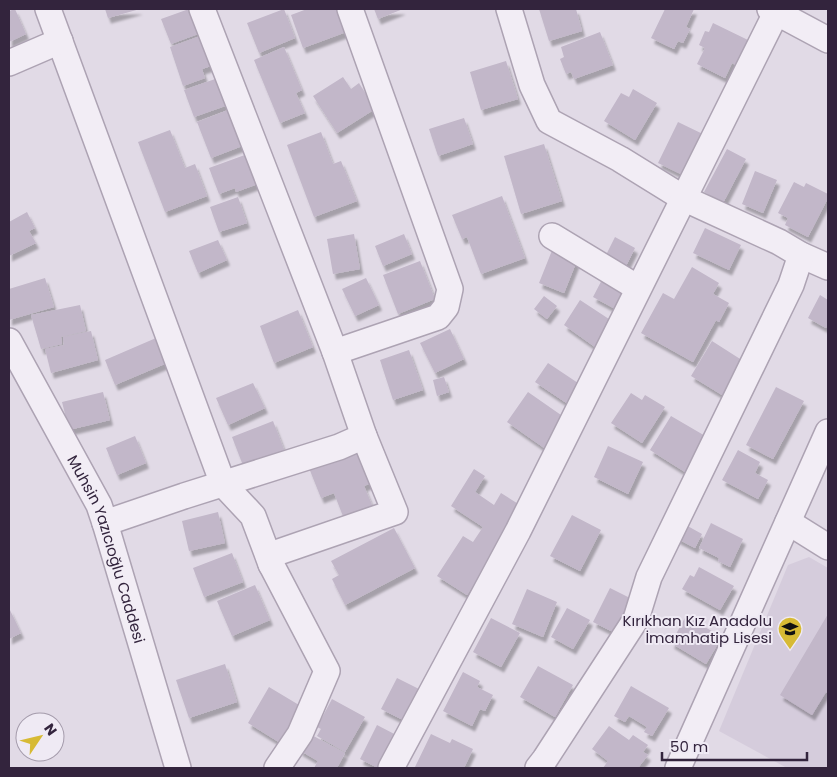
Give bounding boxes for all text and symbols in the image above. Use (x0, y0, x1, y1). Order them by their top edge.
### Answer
street label: Muhsin Yazıcıoğlu Caddesi (63, 451, 151, 646)
place label: Kırıkhan Kız Anadolu İmamhatip Lisesi (623, 610, 772, 648)
school or university icon: Kırıkhan Kız Anadolu İmamhatip Lisesi (777, 616, 803, 650)
north arrow (15, 712, 65, 762)
text: N (39, 719, 62, 740)
scale bar (662, 730, 807, 762)
text: 50 m (670, 736, 708, 757)

